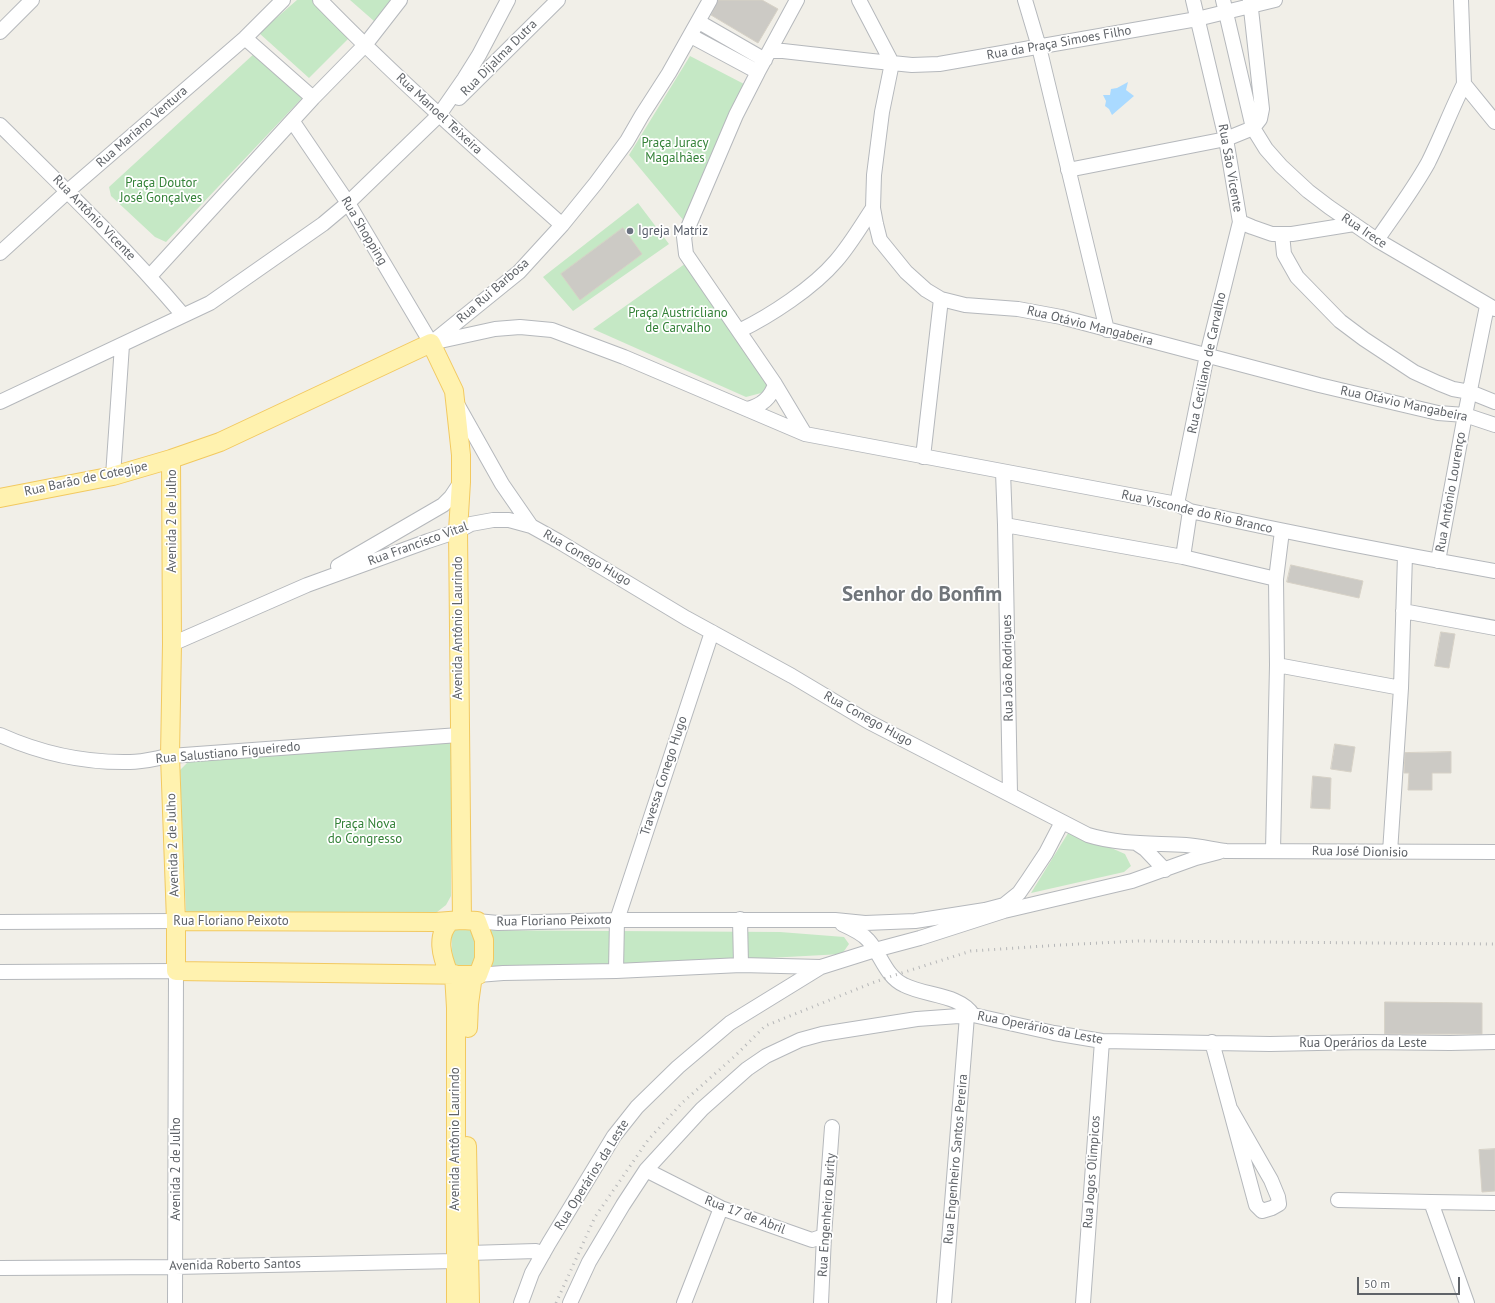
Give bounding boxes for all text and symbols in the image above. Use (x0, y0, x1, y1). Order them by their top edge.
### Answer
street label: Rua Dijalma Dutra (458, 17, 540, 99)
street label: Rua da Praça Simoes Filho (986, 23, 1132, 63)
street label: Rua Manoel Teixeira (393, 70, 485, 158)
street label: Rua Mariano Ventura (93, 83, 191, 171)
street label: Rua São Vicente (1215, 123, 1245, 213)
park label: Praça Juracy Magalhães (642, 135, 708, 166)
street label: Rua Antônio Vicente (49, 172, 139, 264)
park label: Praça Doutor José Gonçalves (120, 175, 202, 206)
street label: Rua Shopping (337, 194, 391, 268)
street label: Rua Irece (1338, 210, 1390, 252)
place label: Igreja Matriz (638, 223, 708, 239)
marker: Igreja Matriz (625, 226, 635, 236)
street label: Rua Rui Barbosa (454, 255, 532, 327)
street label: Rua Ceciliano de Carvalho (1184, 291, 1230, 435)
street label: Rua Otávio Mangabeira (1025, 303, 1155, 349)
park label: Praça Austricliano de Carvalho (628, 305, 728, 336)
street label: Rua Otávio Mangabeira (1339, 383, 1469, 425)
street label: Rua Antônio Lourenço (1433, 431, 1469, 553)
street label: Rua Barão de Cotegipe (23, 458, 149, 500)
street label: Avenida 2 de Julho (164, 469, 180, 573)
street label: Rua Visconde do Rio Branco (1120, 487, 1274, 537)
street label: Rua Francisco Vital (366, 519, 470, 569)
street label: Rua Conego Hugo (540, 526, 634, 590)
street label: Avenida Antônio Laurindo (450, 556, 466, 700)
district label: Senhor do Bonfim (842, 582, 1002, 608)
street label: Rua João Rodrigues (999, 614, 1017, 722)
street label: Rua Conego Hugo (821, 688, 915, 750)
street label: Travessa Conego Hugo (637, 714, 691, 838)
street label: Rua Salustiano Figueiredo (155, 739, 301, 767)
street label: Avenida 2 de Julho (163, 793, 183, 897)
park label: Praça Nova do Congresso (328, 816, 402, 847)
street label: Rua José Dionisio (1312, 843, 1408, 861)
street label: Rua Floriano Peixoto (496, 912, 612, 930)
street label: Rua Floriano Peixoto (173, 913, 289, 929)
street label: Rua Operários da Leste (976, 1008, 1104, 1048)
street label: Rua Operários da Leste (1299, 1035, 1427, 1051)
street label: Avenida Antônio Laurindo (447, 1067, 463, 1211)
street label: Rua Engenheiro Santos Pereira (941, 1073, 971, 1245)
street label: Rua Jogos Olimpicos (1080, 1115, 1104, 1229)
street label: Avenida 2 de Julho (168, 1117, 184, 1221)
street label: Rua Operários da Leste (552, 1117, 632, 1233)
street label: Rua Engenheiro Burity (815, 1152, 839, 1278)
street label: Rua 17 de Abril (702, 1192, 788, 1238)
street label: Avenida Roberto Santos (169, 1256, 301, 1274)
scale bar (1359, 1269, 1462, 1295)
text: 50 m (1364, 1276, 1390, 1291)

